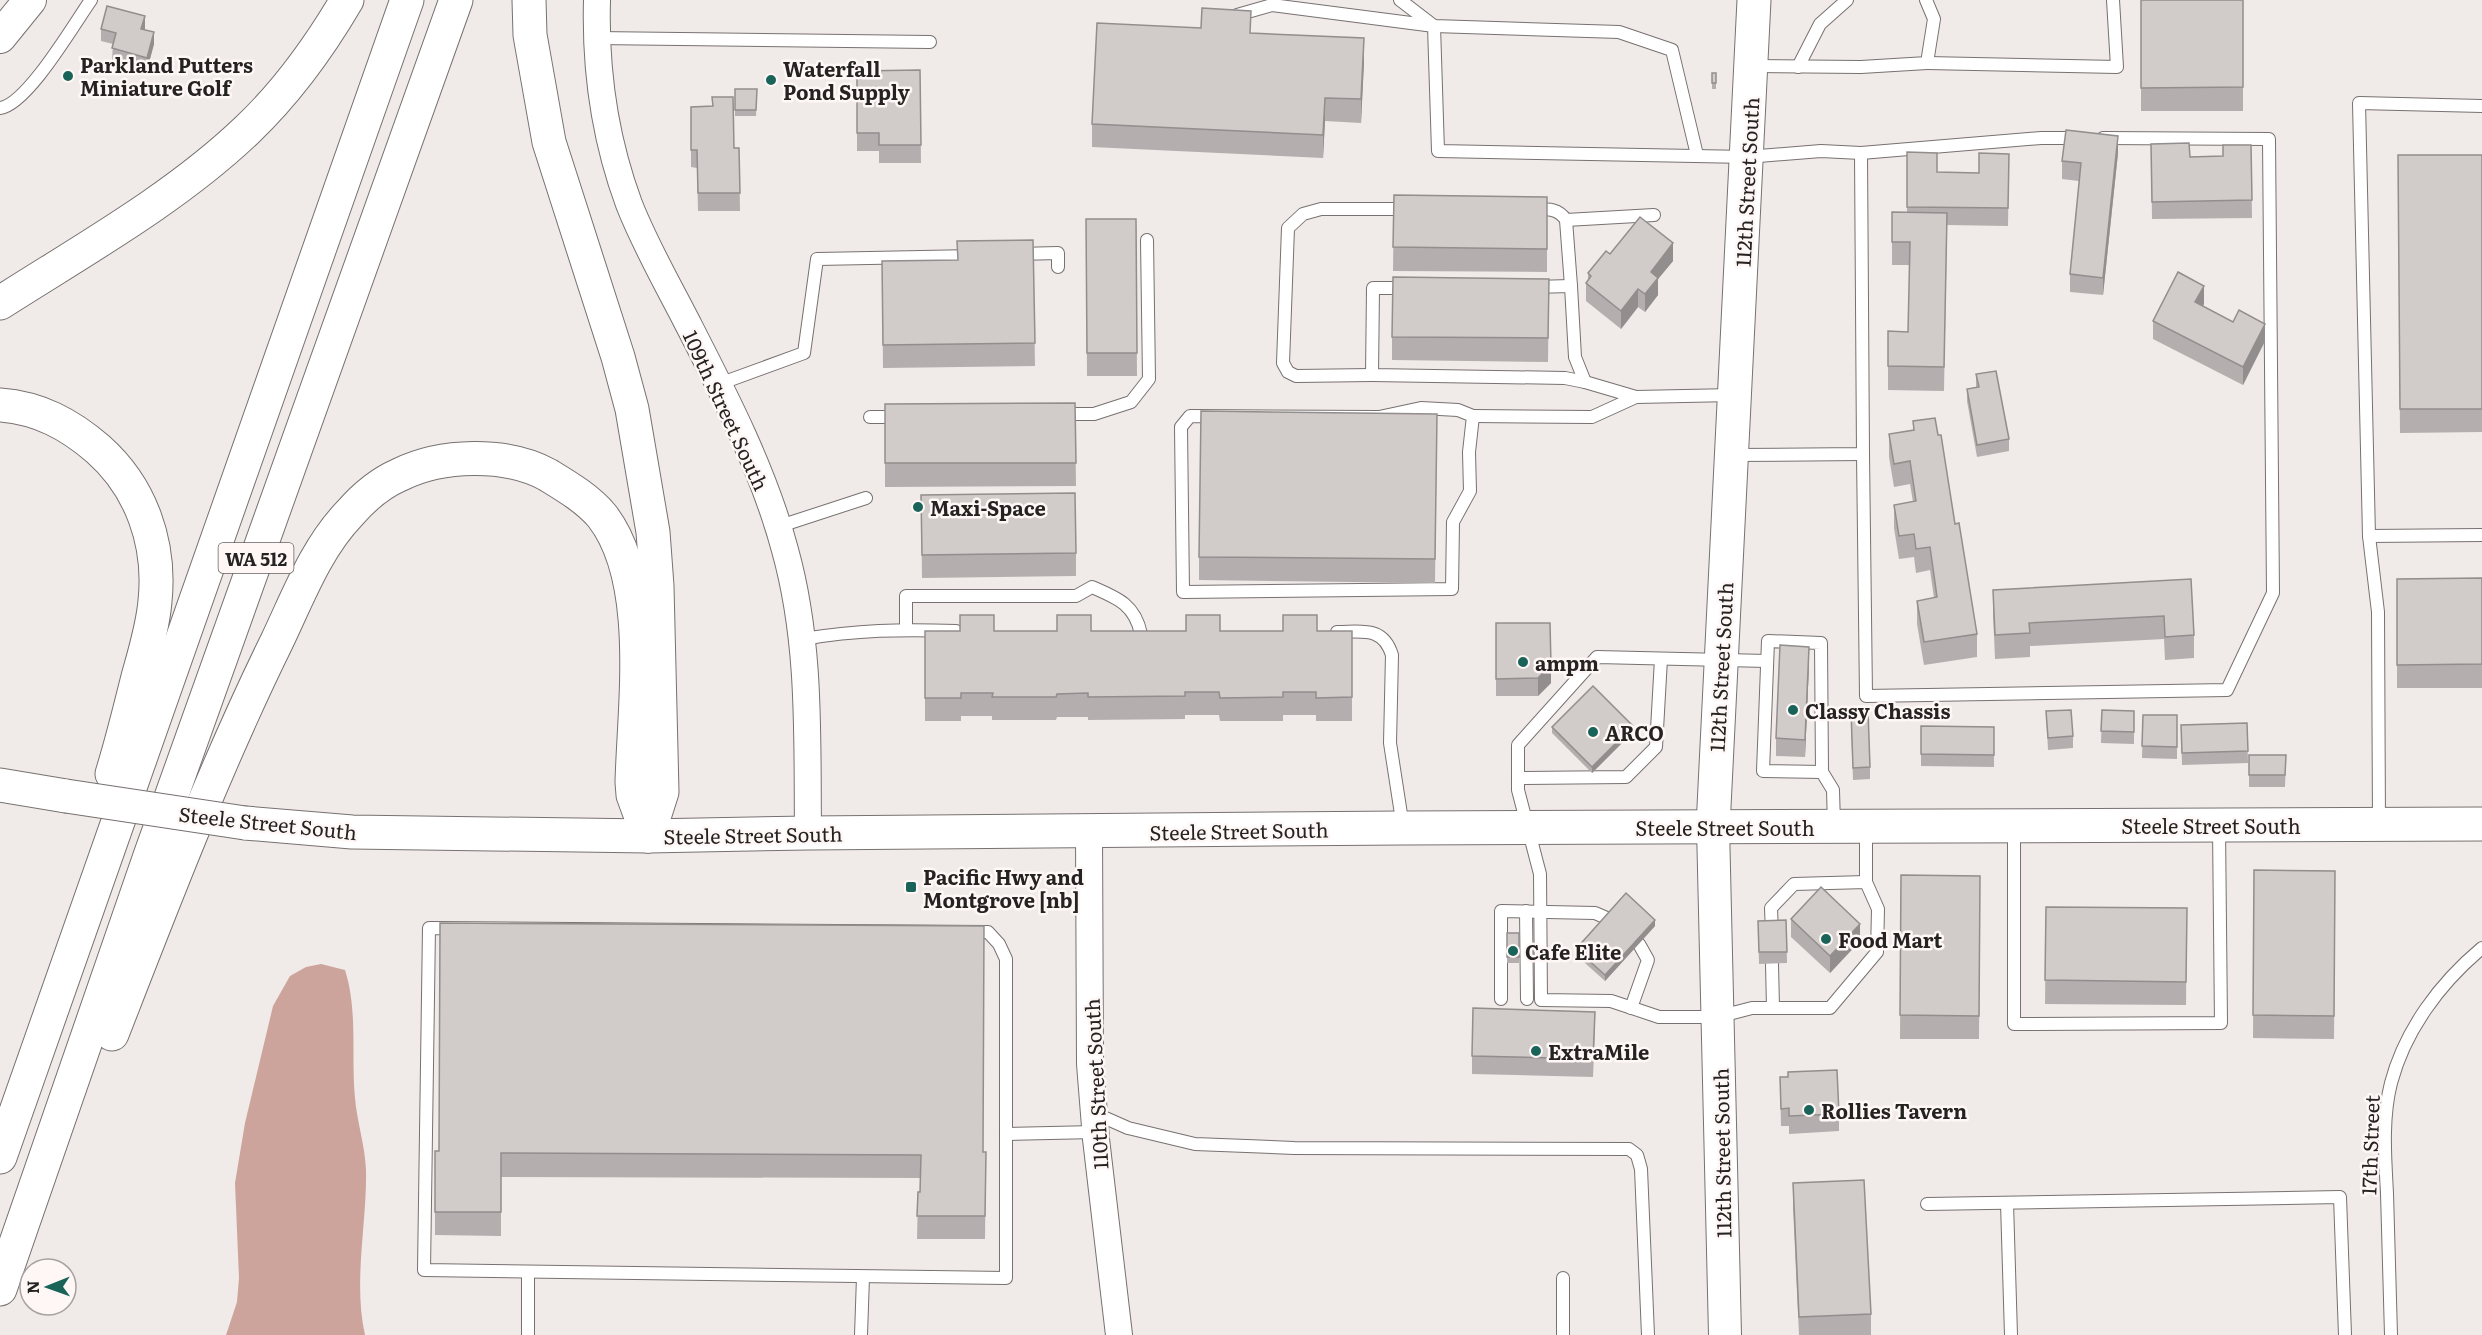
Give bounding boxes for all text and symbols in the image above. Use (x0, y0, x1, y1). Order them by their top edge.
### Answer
place label: Parkland Putters Miniature Golf (80, 49, 253, 102)
place label: Waterfall Pond Supply (783, 53, 910, 106)
marker: Parkland Putters Miniature Golf (61, 69, 75, 83)
marker: Waterfall Pond Supply (764, 73, 778, 87)
street label: 112th Street South (1727, 96, 1765, 268)
street label: 109th Street South (677, 325, 777, 495)
place label: Maxi-Space (930, 492, 1046, 522)
marker: Maxi-Space (911, 500, 925, 514)
road number: WA 512 (218, 543, 294, 573)
street label: 112th Street South (1701, 581, 1739, 753)
place label: ampm (1535, 647, 1599, 677)
marker: ampm (1516, 655, 1530, 669)
place label: Classy Chassis (1805, 695, 1950, 725)
marker: Classy Chassis (1786, 703, 1800, 717)
place label: ARCO (1605, 717, 1664, 747)
marker: ARCO (1586, 725, 1600, 739)
street label: Steele Street South (177, 798, 359, 846)
street label: Steele Street South (2121, 810, 2301, 840)
street label: Steele Street South (1635, 812, 1815, 842)
street label: Steele Street South (1149, 813, 1329, 847)
street label: Steele Street South (663, 817, 843, 851)
place label: Pacific Hwy and Montgrove [nb] (923, 861, 1084, 914)
marker: Pacific Hwy and Montgrove [nb] (904, 880, 918, 894)
place label: Food Mart (1838, 924, 1943, 954)
marker: Food Mart (1819, 932, 1833, 946)
place label: Cafe Elite (1525, 936, 1621, 966)
marker: Cafe Elite (1506, 944, 1520, 958)
street label: 110th Street South (1076, 998, 1114, 1170)
place label: ExtraMile (1548, 1036, 1649, 1066)
marker: ExtraMile (1529, 1044, 1543, 1058)
street label: 112th Street South (1705, 1068, 1737, 1238)
street label: 17th Street (2352, 1094, 2386, 1196)
place label: Rollies Tavern (1821, 1095, 1967, 1125)
marker: Rollies Tavern (1802, 1103, 1816, 1117)
north arrow (18, 1257, 78, 1317)
text: N (20, 1280, 44, 1294)

